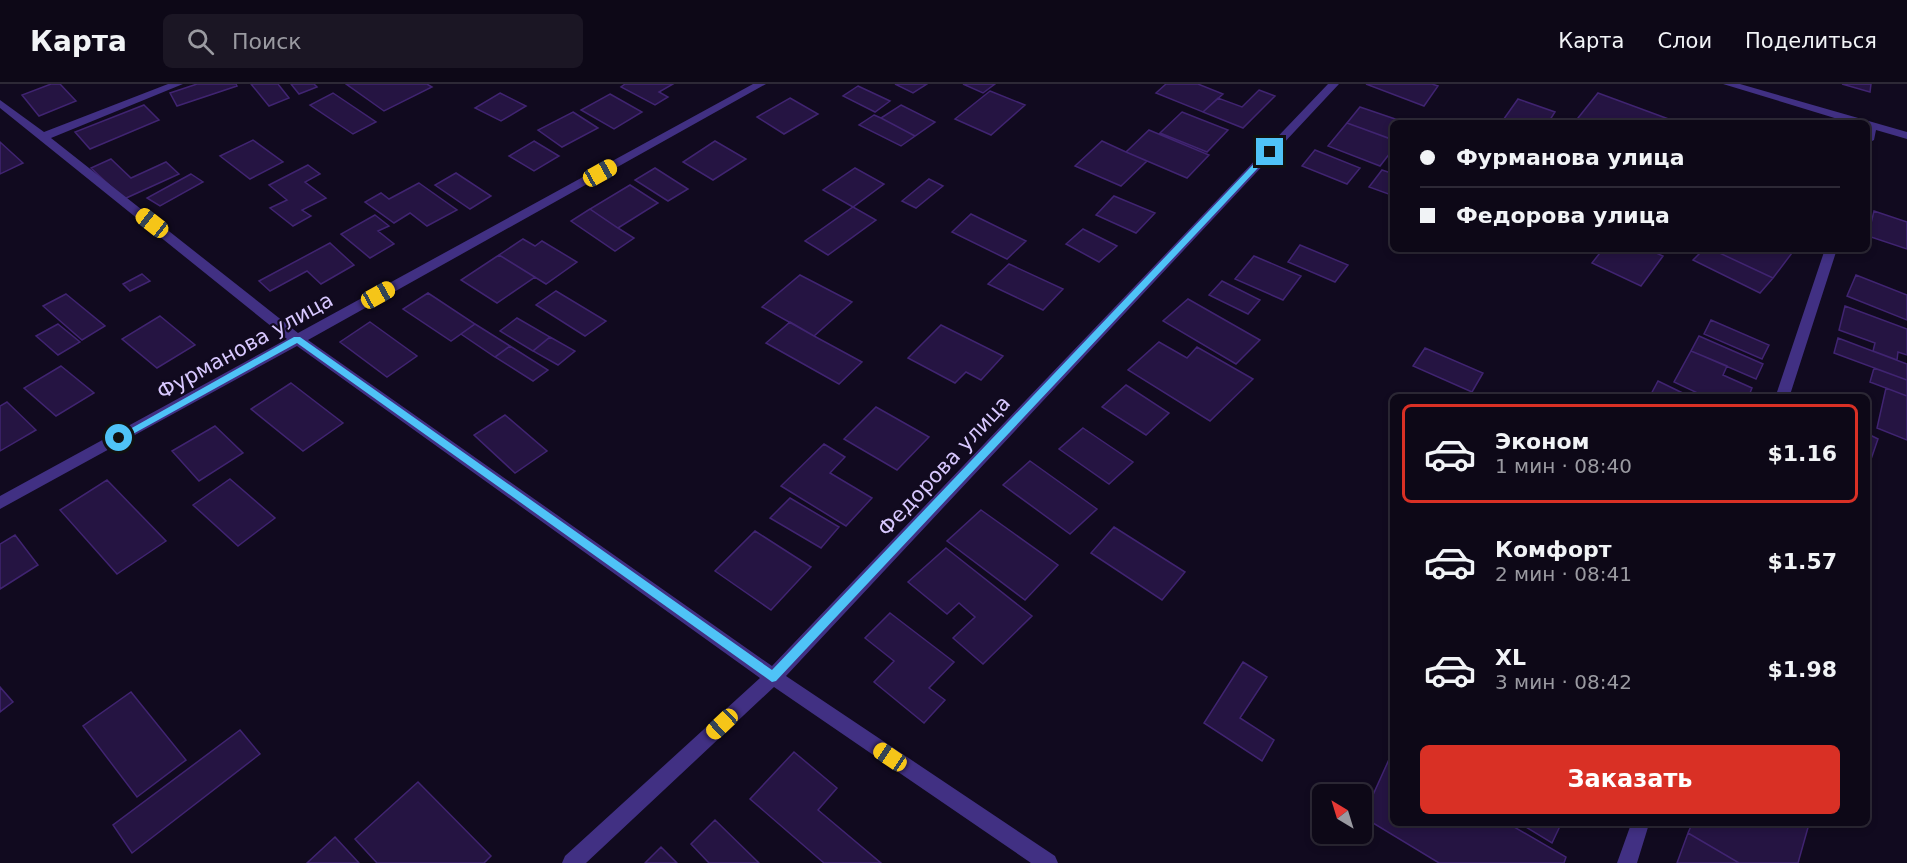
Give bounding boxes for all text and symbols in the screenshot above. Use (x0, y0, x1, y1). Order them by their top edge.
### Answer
search box (163, 14, 583, 68)
text: Карта (30, 25, 127, 58)
icon: search (184, 25, 217, 58)
text: Поиск (232, 29, 302, 54)
text: Карта (1558, 29, 1624, 53)
text: Слои (1657, 29, 1712, 53)
text: Поделиться (1745, 29, 1877, 53)
route end (1256, 138, 1283, 165)
text: Фурманова улица (1456, 145, 1685, 170)
car (580, 156, 620, 190)
text: Федорова улица (1456, 203, 1670, 228)
car (132, 205, 172, 241)
car (358, 278, 398, 312)
street label: Фурманова улица (153, 288, 337, 404)
street label: Федорова улица (873, 391, 1015, 541)
route start (105, 424, 132, 451)
icon: car (1423, 427, 1477, 481)
text: Эконом (1495, 429, 1590, 454)
text: $1.16 (1767, 441, 1837, 466)
text: 1 мин · 08:40 (1495, 454, 1632, 478)
icon: car (1423, 535, 1477, 589)
text: Комфорт (1495, 537, 1612, 562)
text: $1.57 (1767, 549, 1837, 574)
text: 2 мин · 08:41 (1495, 562, 1632, 586)
icon: car (1423, 643, 1477, 697)
text: XL (1495, 645, 1526, 670)
text: $1.98 (1767, 657, 1837, 682)
text: 3 мин · 08:42 (1495, 670, 1632, 694)
car (703, 705, 741, 743)
car (870, 739, 910, 775)
button: Заказать (1420, 745, 1840, 814)
north arrow (1312, 784, 1372, 844)
map controls (1312, 784, 1372, 844)

